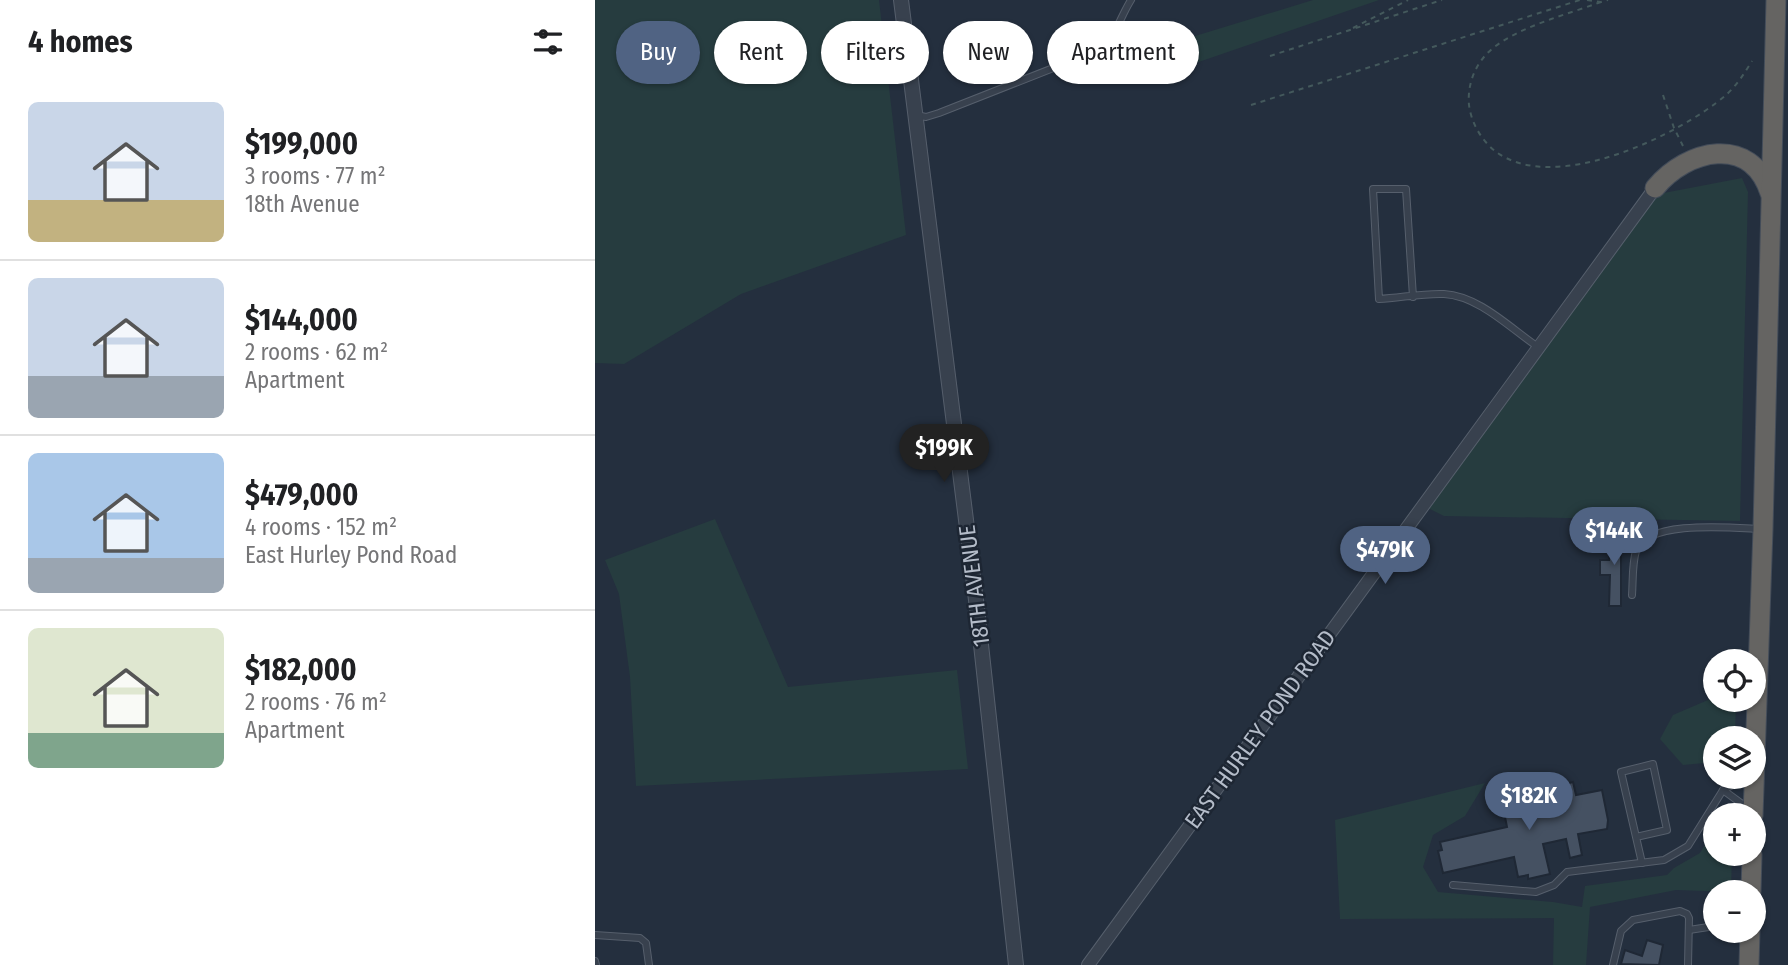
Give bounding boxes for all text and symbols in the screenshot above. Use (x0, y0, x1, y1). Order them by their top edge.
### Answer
chip: Buy (616, 21, 700, 84)
chip: Rent (714, 21, 807, 84)
chip: Filters (821, 21, 929, 84)
chip: New (943, 21, 1033, 84)
chip: Apartment (1047, 21, 1199, 84)
icon: filters (529, 23, 567, 61)
text: 4 homes (28, 24, 133, 60)
text: $199,000 (245, 126, 358, 162)
icon: home (84, 130, 168, 214)
text: 3 rooms · 77 m² (245, 162, 386, 190)
text: 18th Avenue (245, 190, 360, 218)
text: $144,000 (245, 302, 358, 338)
icon: home (84, 306, 168, 390)
text: 2 rooms · 62 m² (245, 338, 388, 366)
text: Apartment (245, 366, 345, 394)
pin: $199K (895, 424, 993, 484)
text: $199K (915, 433, 973, 461)
text: $479,000 (245, 477, 358, 513)
icon: home (84, 481, 168, 565)
pin: $144K (1565, 508, 1663, 567)
text: 4 rooms · 152 m² (245, 513, 397, 541)
text: $144K (1585, 516, 1643, 544)
street label: 18TH AVENUE (953, 523, 995, 649)
pin: $479K (1336, 526, 1434, 586)
text: $479K (1356, 535, 1414, 563)
text: East Hurley Pond Road (245, 541, 457, 569)
street label: EAST HURLEY POND ROAD (1179, 624, 1341, 834)
map controls (1703, 649, 1766, 943)
button: locate (1703, 649, 1766, 712)
text: $182,000 (245, 652, 357, 688)
icon: home (84, 656, 168, 740)
text: 2 rooms · 76 m² (245, 688, 387, 716)
text: Apartment (245, 716, 345, 744)
button: layers (1703, 726, 1766, 789)
pin: $182K (1480, 772, 1578, 832)
text: $182K (1501, 781, 1557, 809)
button: + (1703, 803, 1766, 866)
button: − (1703, 880, 1766, 943)

